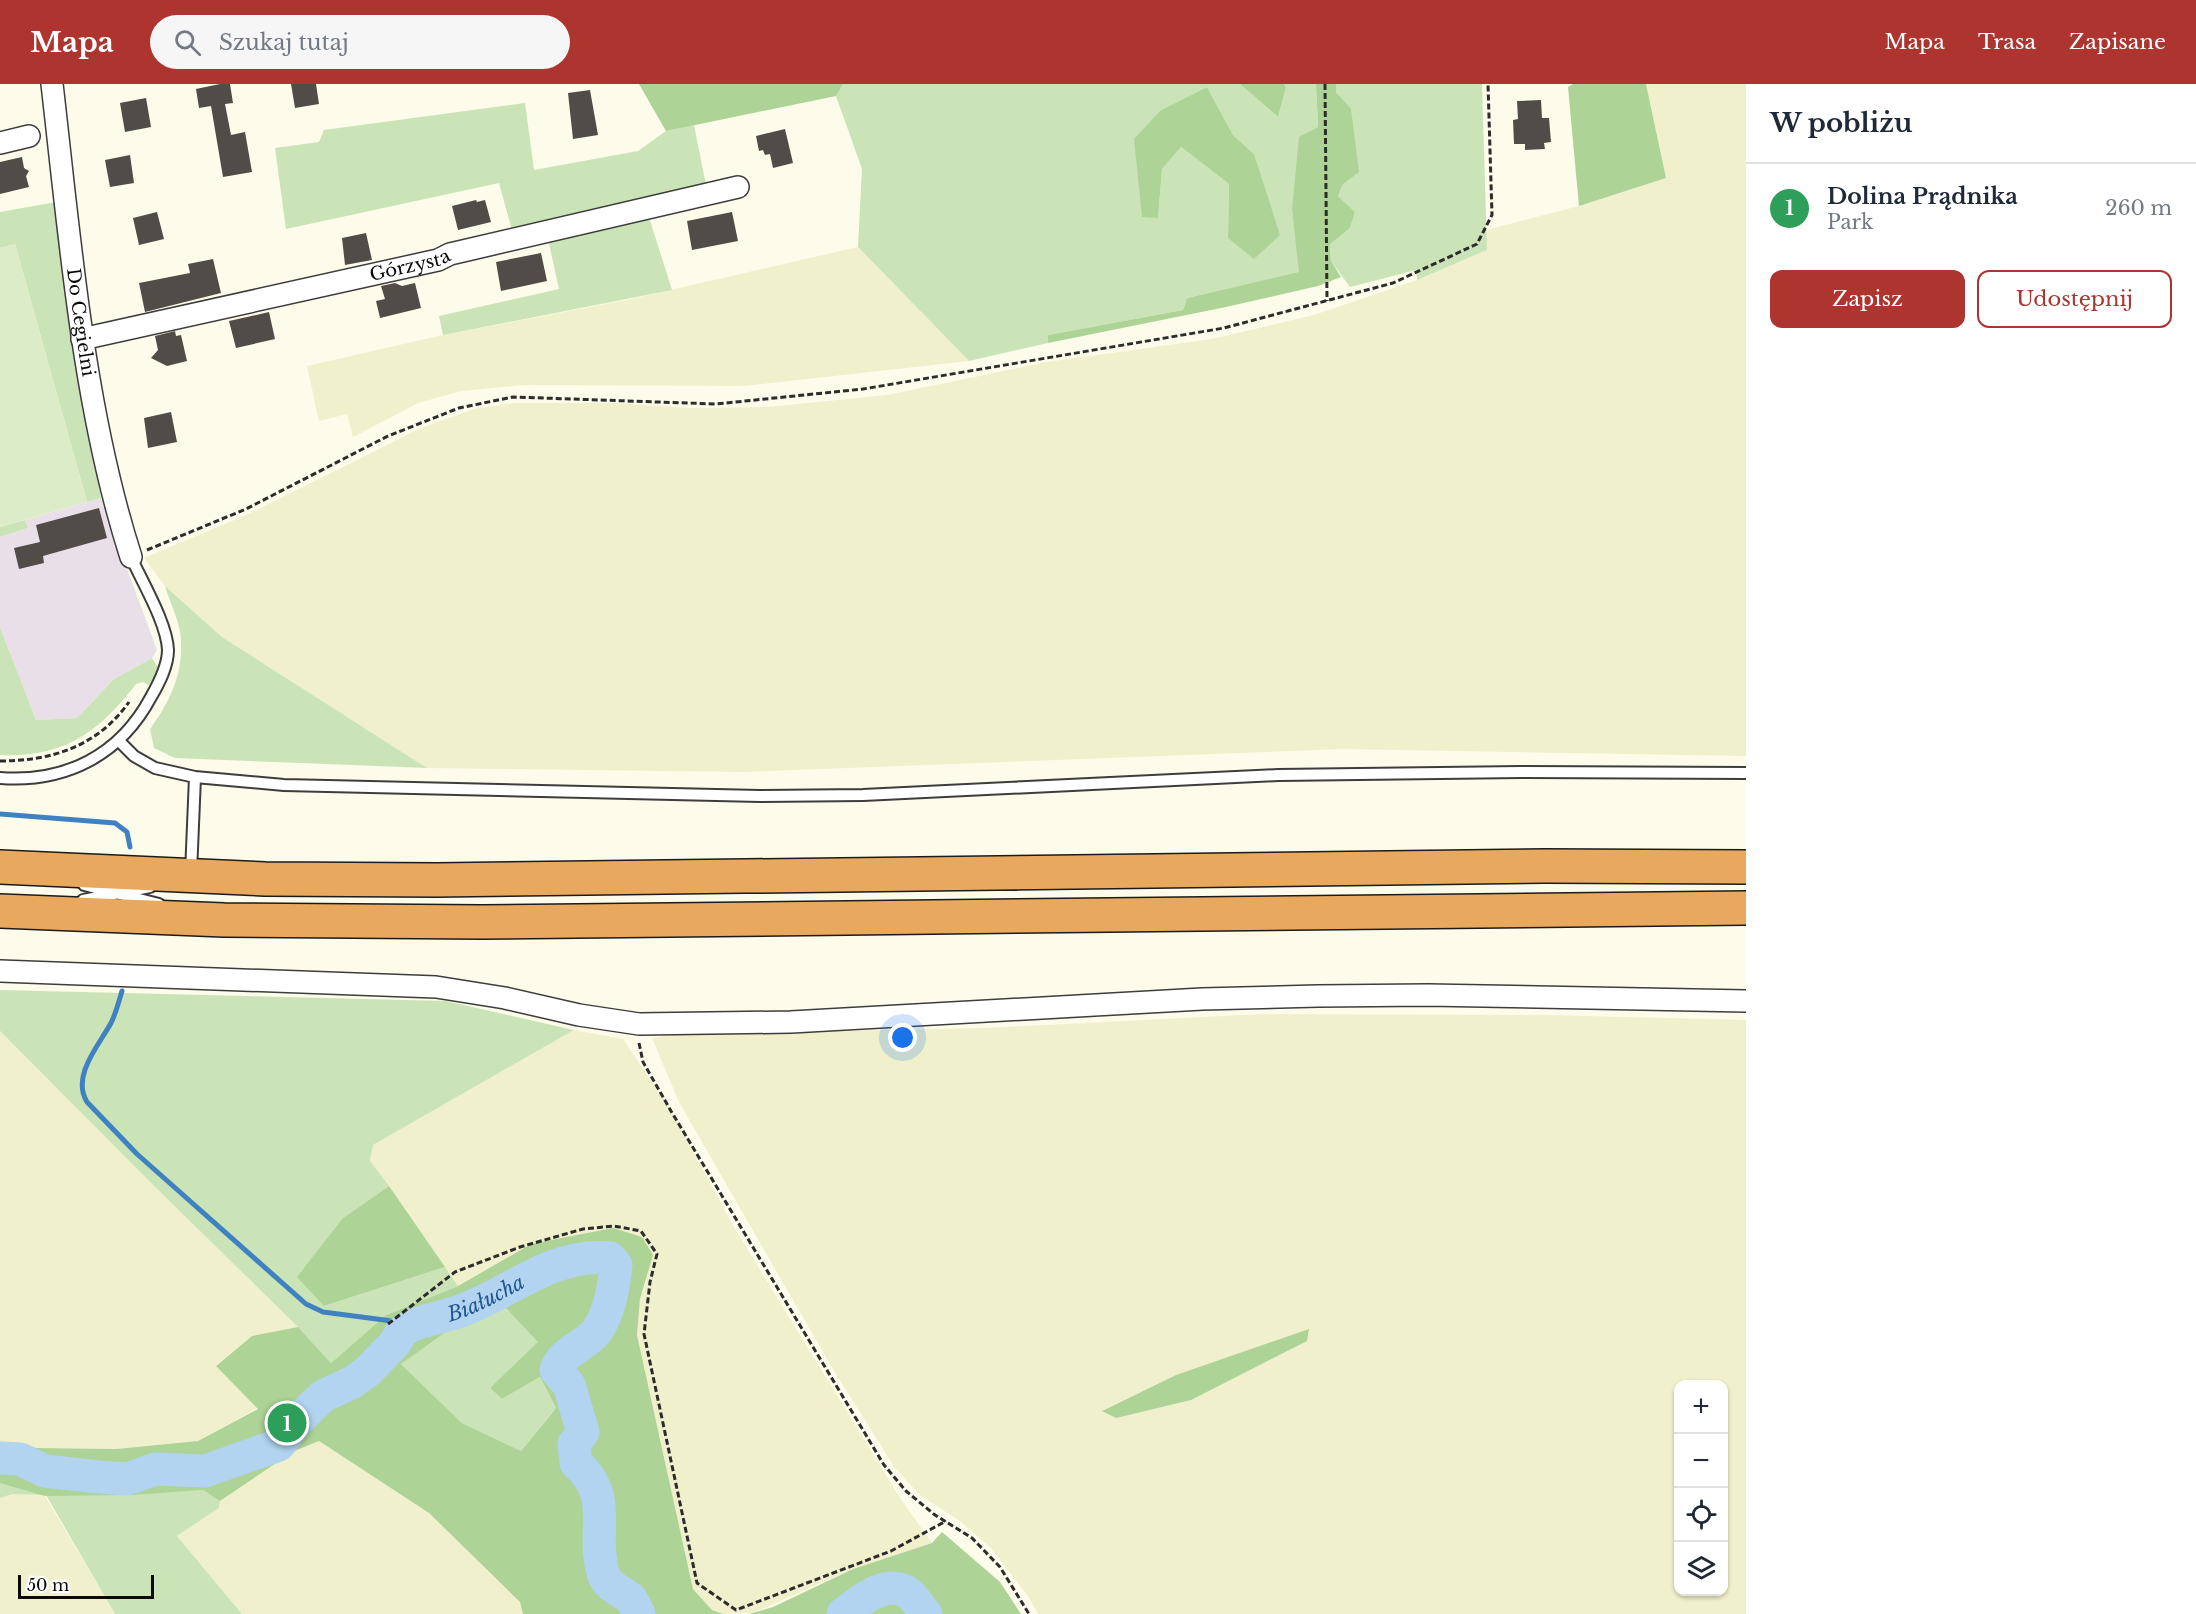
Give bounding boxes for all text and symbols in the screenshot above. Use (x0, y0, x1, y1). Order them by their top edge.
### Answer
search box (150, 15, 570, 69)
text: Mapa (30, 25, 114, 60)
icon: search (171, 26, 204, 59)
text: Szukaj tutaj (219, 29, 349, 56)
text: Mapa (1885, 29, 1945, 55)
text: Trasa (1978, 29, 2036, 55)
text: Zapisane (2069, 29, 2166, 55)
text: W pobliżu (1770, 107, 1912, 139)
text: Dolina Prądnika (1827, 183, 2018, 210)
text: 1 (1785, 196, 1794, 220)
text: 260 m (2105, 196, 2172, 220)
text: Park (1827, 210, 1873, 234)
street label: Górzysta (367, 245, 454, 286)
street label: Do Cegielni (62, 267, 99, 378)
button: Zapisz (1770, 270, 1965, 328)
button: Udostępnij (1977, 270, 2172, 328)
your location (888, 1023, 917, 1052)
water label: Białucha (443, 1270, 528, 1327)
map controls (1674, 1380, 1728, 1596)
button: + (1674, 1380, 1728, 1434)
pin: 1 (268, 1400, 306, 1446)
button: − (1674, 1434, 1728, 1488)
button: locate (1674, 1488, 1728, 1542)
button: layers (1674, 1542, 1728, 1596)
scale bar (18, 1572, 154, 1600)
text: 50 m (27, 1575, 69, 1595)

